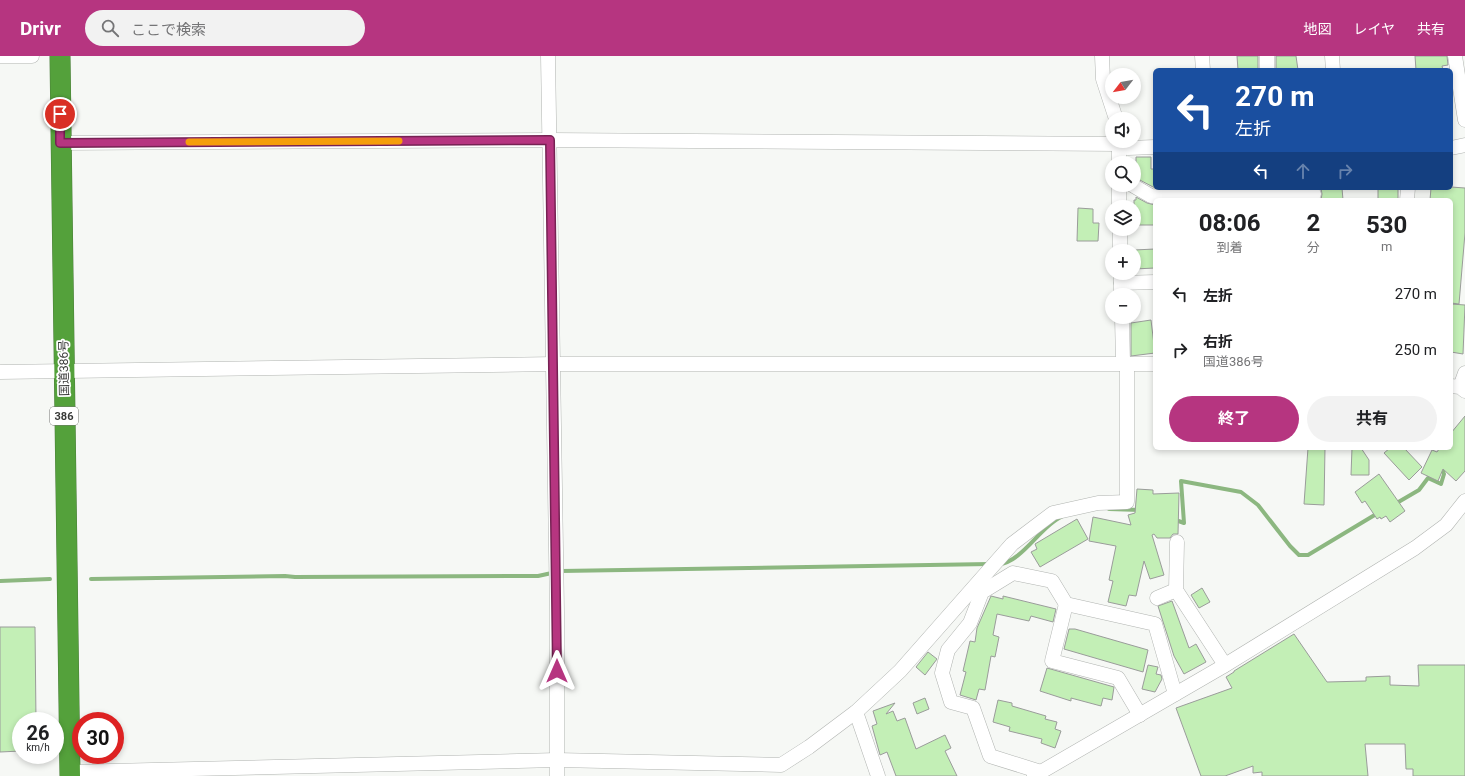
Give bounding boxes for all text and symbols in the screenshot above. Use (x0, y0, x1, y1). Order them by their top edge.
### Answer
search box (85, 10, 365, 46)
text: Drivr (20, 17, 61, 40)
icon: search (99, 17, 121, 39)
text: ここで検索 (131, 21, 206, 39)
text: 地図 (1303, 21, 1331, 37)
text: レイヤ (1353, 21, 1395, 37)
text: 共有 (1417, 21, 1445, 37)
north arrow (1105, 68, 1141, 104)
map controls (1105, 68, 1141, 324)
text: 270 m (1235, 80, 1314, 113)
icon: left (1169, 84, 1221, 136)
pin (43, 97, 77, 131)
icon: arrive (49, 103, 71, 125)
button: sound (1105, 112, 1141, 148)
text: 左折 (1235, 118, 1271, 139)
button: search (1105, 156, 1141, 192)
icon: left (1250, 160, 1272, 182)
icon: ahead (1292, 160, 1314, 182)
icon: right (1334, 160, 1356, 182)
button: layers (1105, 200, 1141, 236)
text: 08:06 (1199, 209, 1261, 237)
text: 2 (1306, 209, 1320, 237)
text: 530 (1366, 211, 1407, 239)
text: m (1381, 239, 1392, 254)
text: 到着 (1217, 240, 1243, 255)
text: 分 (1307, 240, 1320, 255)
button: + (1105, 244, 1141, 280)
icon: left (1169, 283, 1191, 305)
text: 270 m (1395, 285, 1437, 303)
text: 左折 (1203, 287, 1233, 305)
button: − (1105, 288, 1141, 324)
text: 右折 (1203, 333, 1233, 351)
icon: right (1169, 339, 1191, 361)
street label: 国道386号 (57, 340, 71, 396)
text: 250 m (1395, 341, 1437, 359)
text: 国道386号 (1203, 354, 1264, 369)
button: 終了 (1169, 396, 1299, 442)
button: 共有 (1307, 396, 1437, 442)
road number: 386 (50, 407, 78, 425)
position arrow (536, 650, 578, 692)
speed limit sign: 30 (72, 712, 124, 764)
text: 26 (27, 721, 49, 745)
text: km/h (26, 742, 50, 753)

